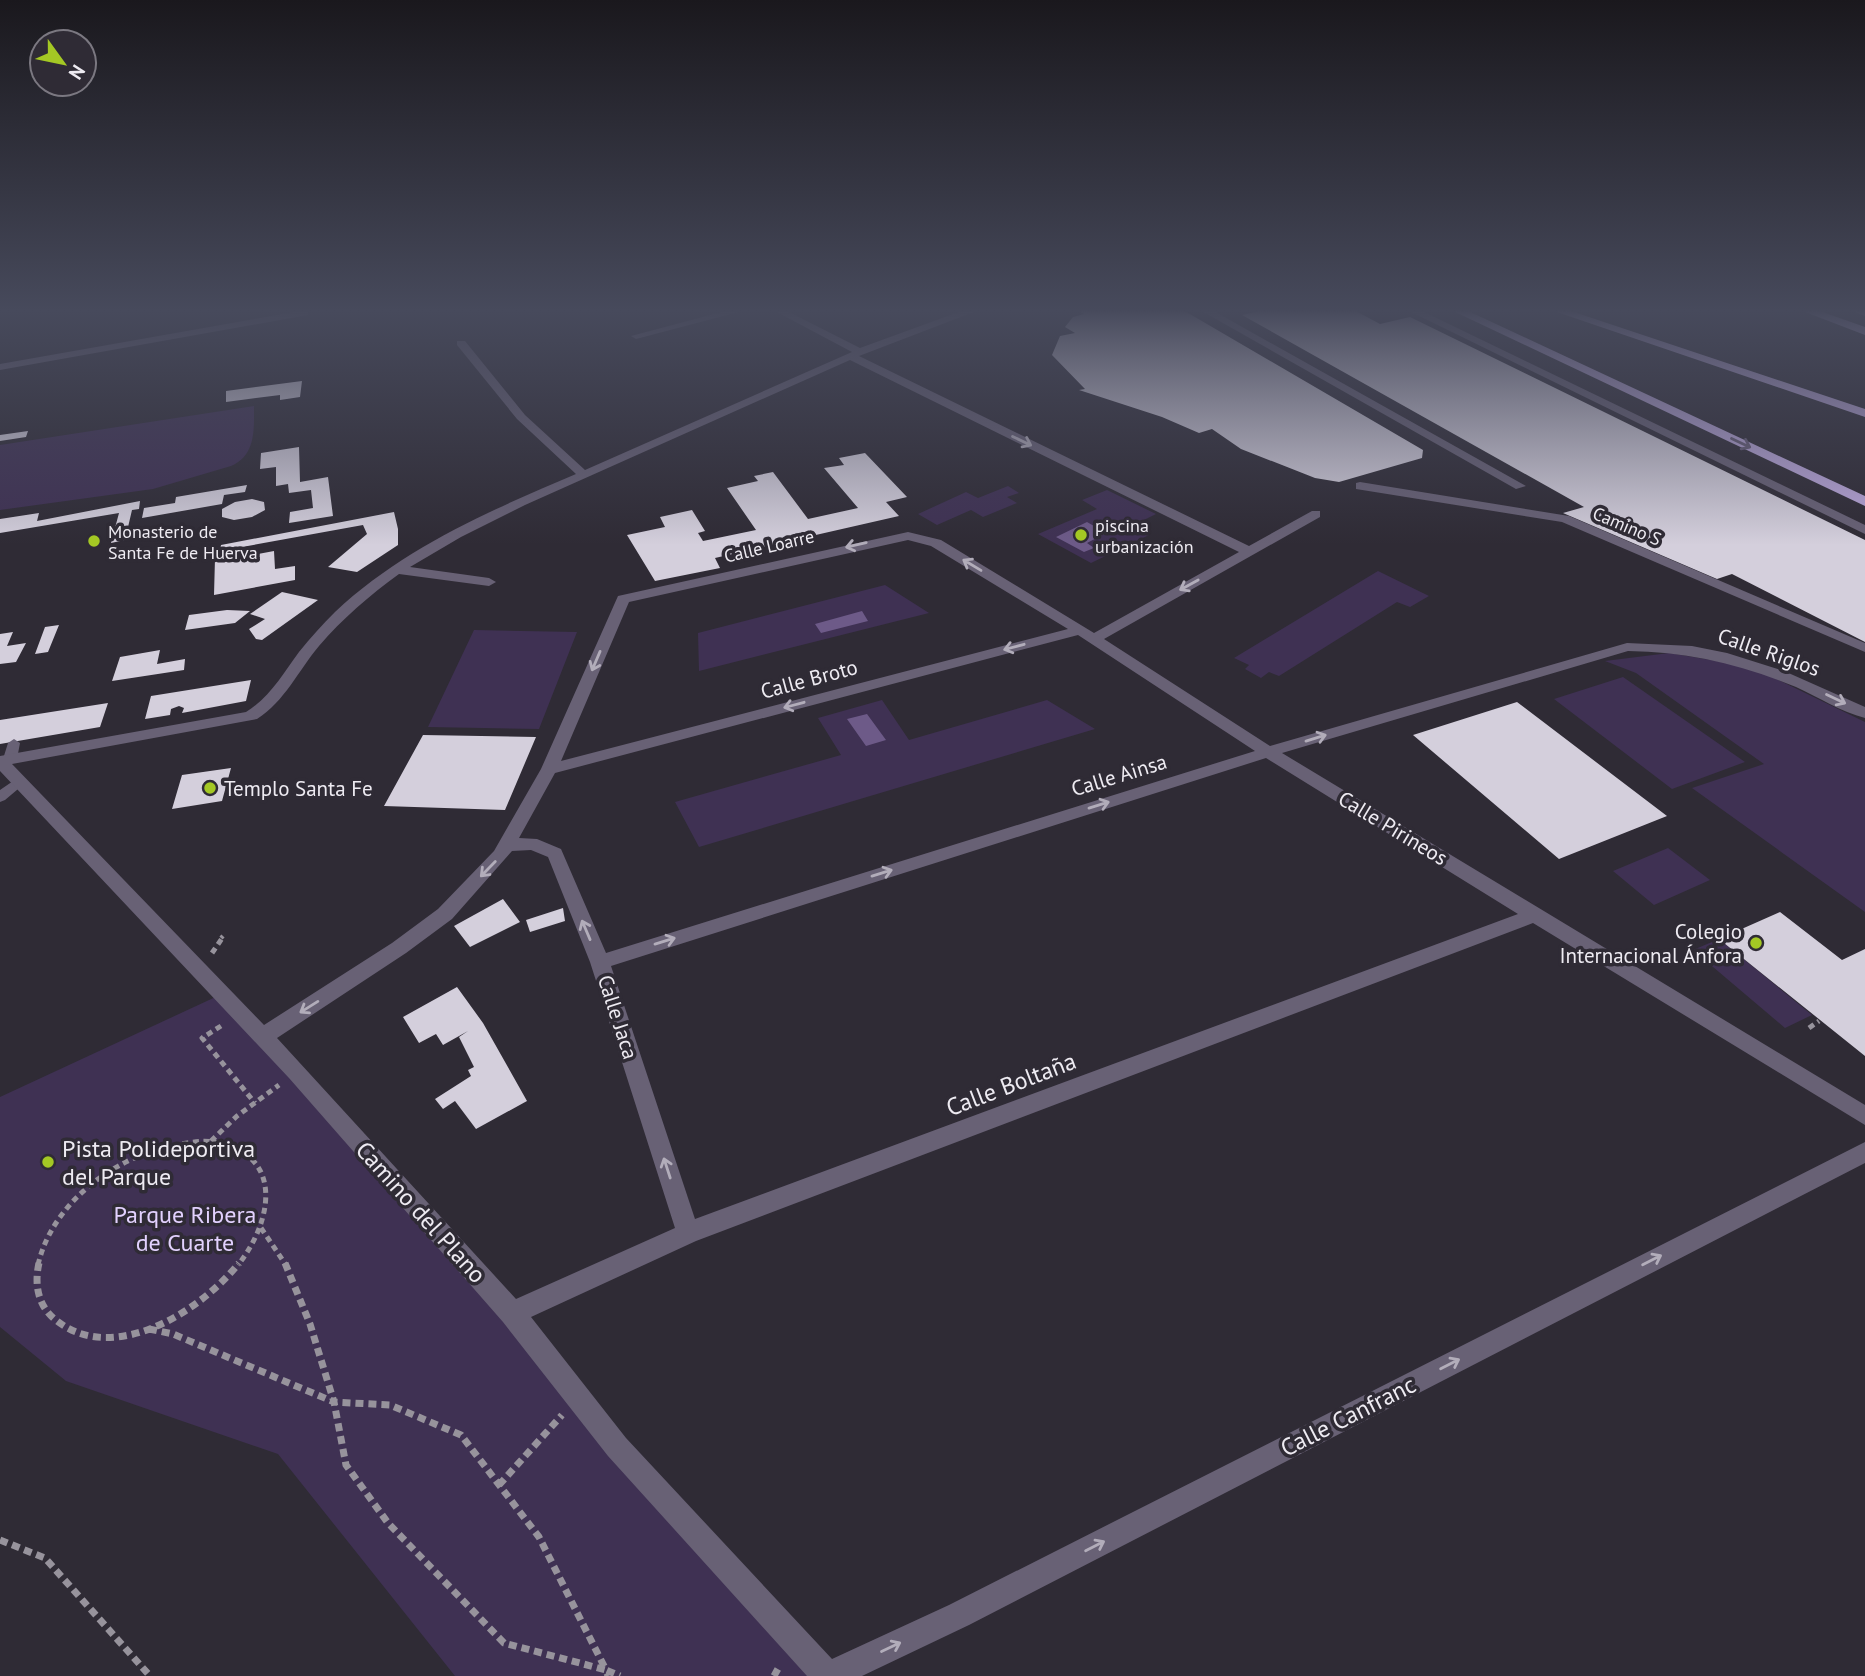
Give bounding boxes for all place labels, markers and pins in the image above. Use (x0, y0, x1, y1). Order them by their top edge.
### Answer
place label: piscina urbanización (1095, 514, 1194, 558)
place label: Monasterio de Santa Fe de Huerva (108, 520, 258, 564)
marker: piscina urbanización (1073, 527, 1089, 543)
marker: Monasterio de Santa Fe de Huerva (86, 533, 102, 549)
place label: Templo Santa Fe (224, 775, 373, 802)
marker: Templo Santa Fe (202, 780, 218, 796)
place label: Colegio Internacional Ánfora (1559, 918, 1742, 969)
marker: Colegio Internacional Ánfora (1748, 935, 1764, 951)
place label: Pista Polideportiva del Parque (62, 1133, 255, 1192)
marker: Pista Polideportiva del Parque (40, 1154, 56, 1170)

